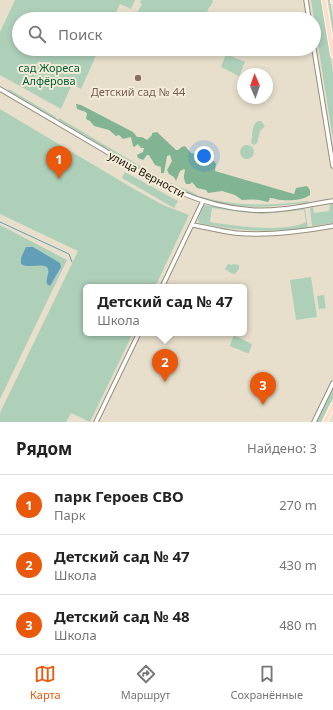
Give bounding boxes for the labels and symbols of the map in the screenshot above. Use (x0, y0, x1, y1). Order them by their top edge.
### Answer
park label: сад Жореса Алфёрова (18, 60, 80, 88)
north arrow (237, 68, 273, 104)
marker: Детский сад № 44 (133, 73, 143, 83)
place label: Детский сад № 44 (91, 84, 186, 99)
pin: 1 (46, 146, 72, 179)
your location (194, 146, 214, 166)
street label: улица Верности (106, 148, 188, 200)
pin: 2 (152, 349, 178, 382)
pin: 3 (250, 372, 276, 405)

